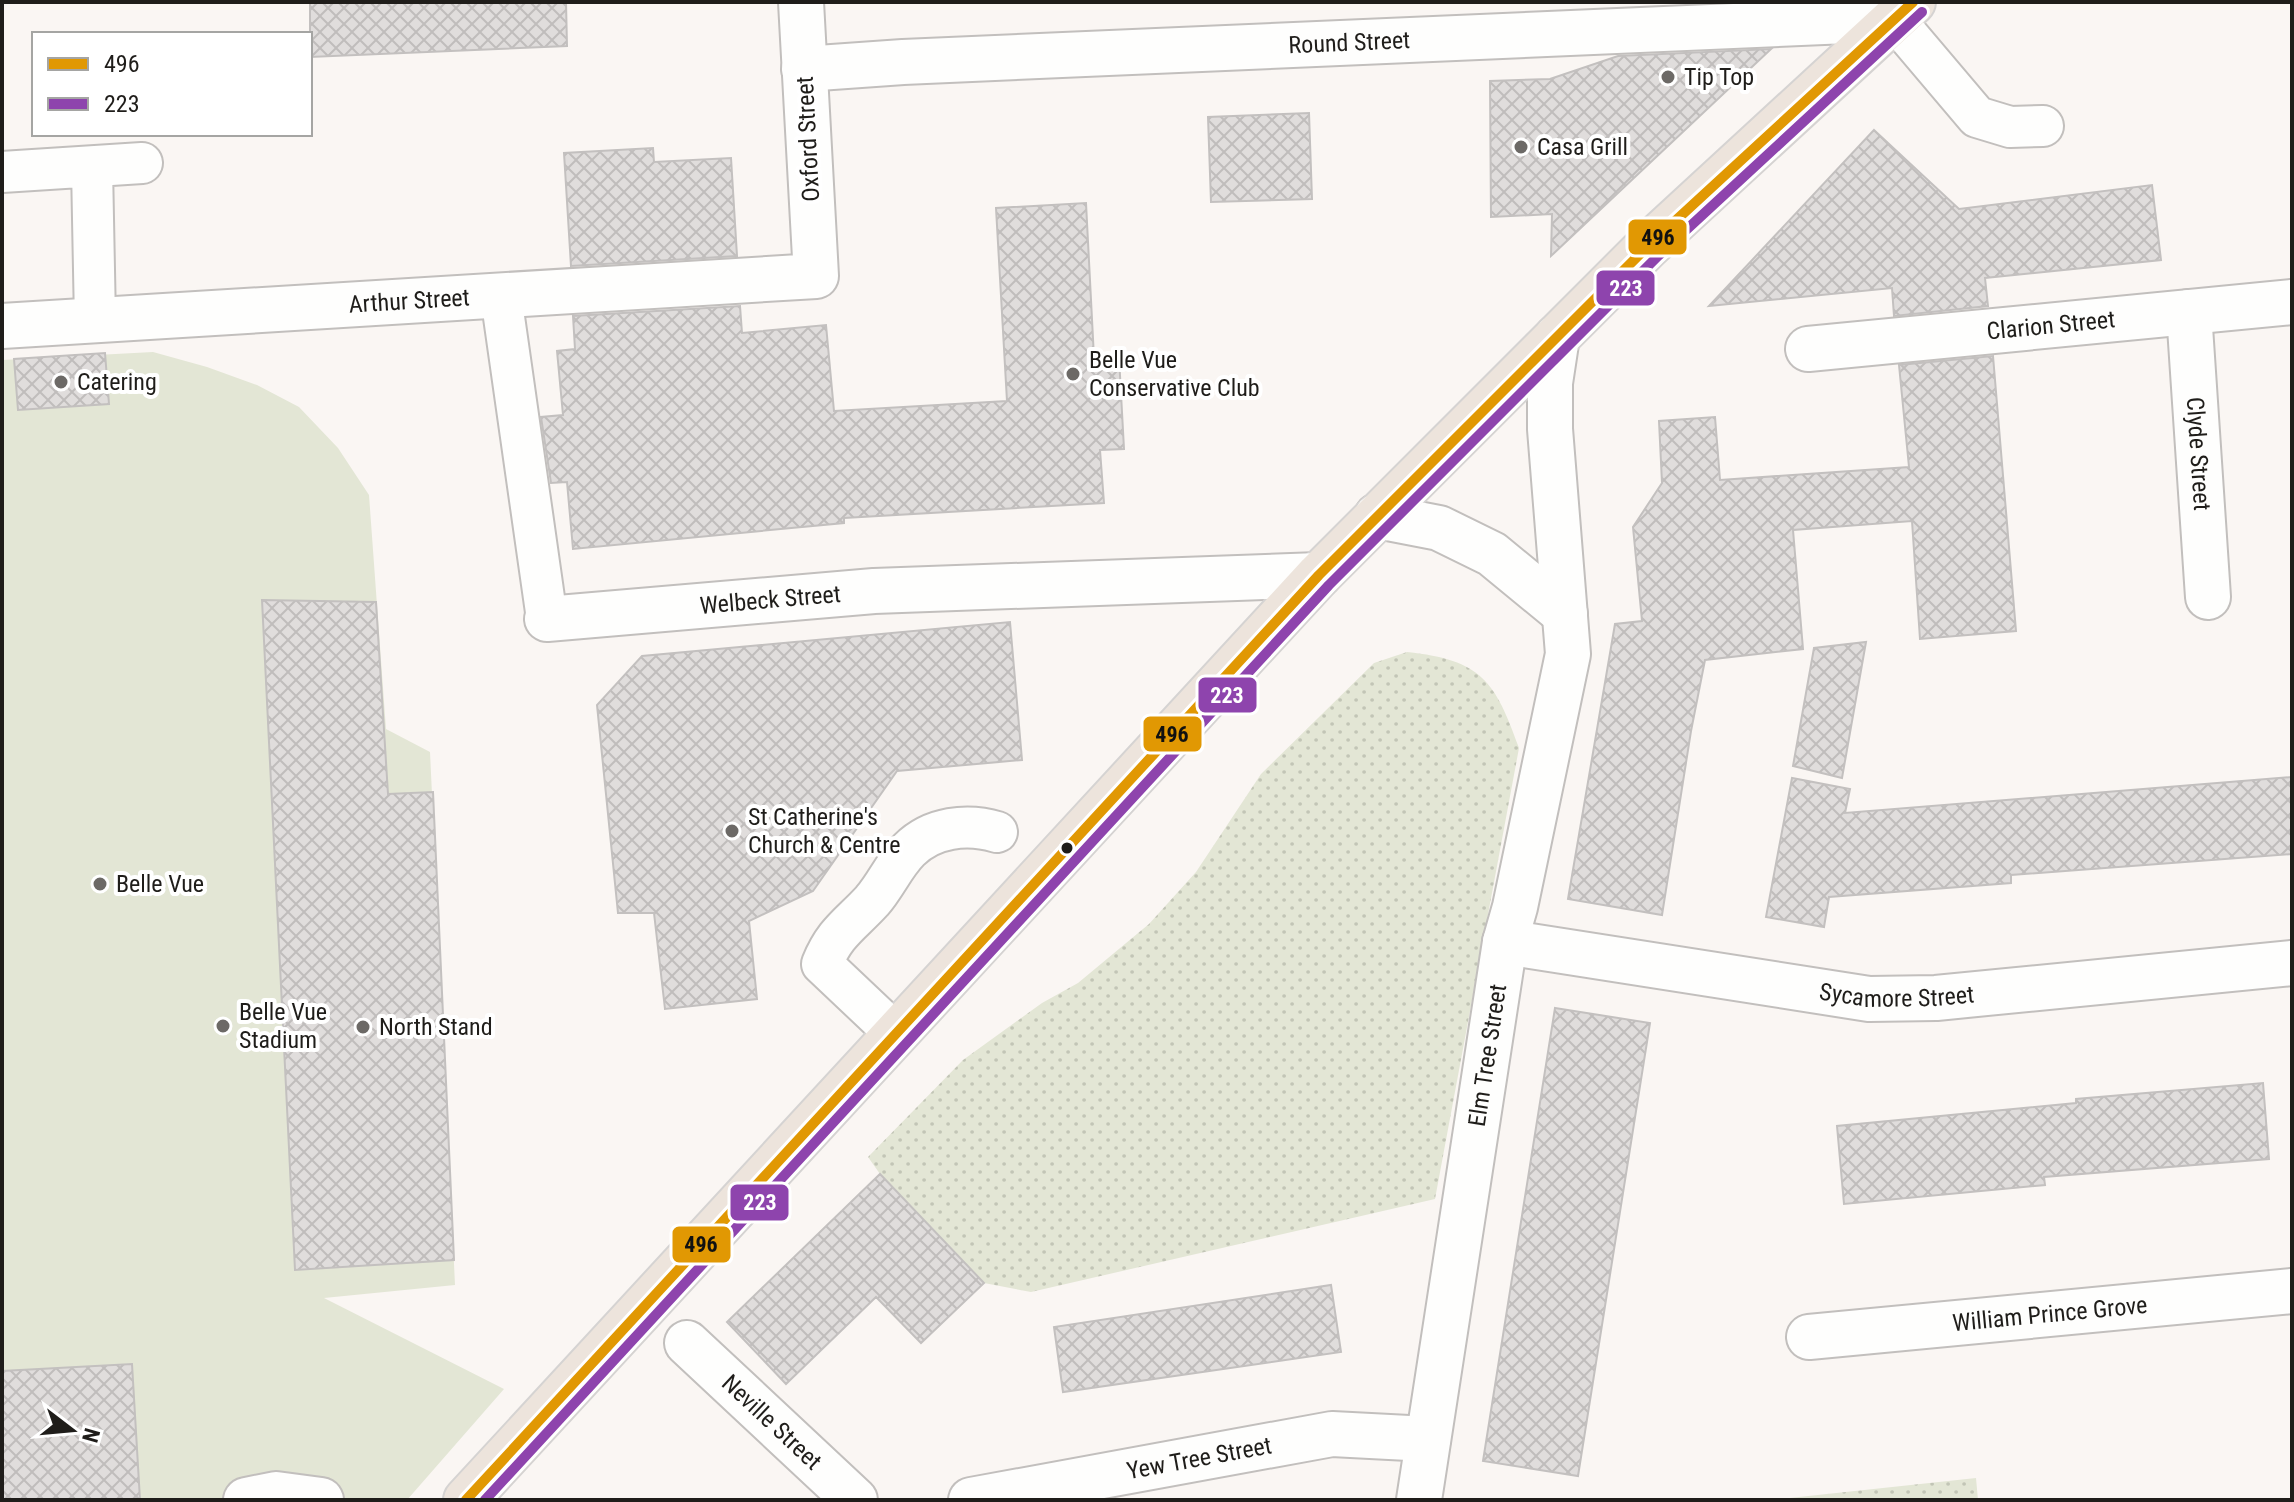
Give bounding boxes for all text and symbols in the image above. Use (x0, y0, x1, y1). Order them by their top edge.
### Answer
street label: Round Street (1288, 26, 1411, 59)
legend (32, 32, 312, 136)
text: 496 (104, 50, 140, 78)
place label: Tip Top (1684, 63, 1754, 91)
marker: Tip Top (1659, 68, 1677, 86)
street label: Oxford Street (791, 76, 825, 202)
text: 223 (104, 90, 140, 118)
place label: Casa Grill (1537, 133, 1628, 161)
marker: Casa Grill (1512, 138, 1530, 156)
line badge: 496 (1627, 218, 1688, 256)
text: 496 (1641, 225, 1675, 250)
line badge: 223 (1595, 269, 1656, 307)
text: 223 (1609, 276, 1643, 301)
street label: Arthur Street (348, 283, 471, 319)
street label: Clarion Street (1985, 305, 2116, 346)
place label: Belle Vue Conservative Club (1089, 346, 1260, 402)
marker: Belle Vue Conservative Club (1064, 365, 1082, 383)
place label: Catering (77, 368, 157, 396)
marker: Catering (52, 373, 70, 391)
street label: Clyde Street (2181, 396, 2216, 511)
street label: Welbeck Street (699, 580, 842, 620)
line badge: 223 (1197, 676, 1258, 714)
text: 223 (1210, 683, 1244, 708)
line badge: 496 (1142, 715, 1203, 753)
text: 496 (1155, 722, 1189, 747)
place label: St Catherine's Church & Centre (748, 803, 901, 859)
marker: St Catherine's Church & Centre (723, 822, 741, 840)
unlabelled marker (1059, 840, 1075, 856)
place label: Belle Vue (116, 870, 204, 898)
marker: Belle Vue (91, 875, 109, 893)
street label: Sycamore Street (1817, 977, 1975, 1013)
street label: Elm Tree Street (1463, 982, 1512, 1128)
place label: Belle Vue Stadium (239, 998, 327, 1054)
place label: North Stand (379, 1013, 493, 1041)
marker: Belle Vue Stadium (214, 1017, 232, 1035)
marker: North Stand (354, 1018, 372, 1036)
line badge: 223 (729, 1183, 790, 1222)
text: 223 (743, 1190, 777, 1215)
line badge: 496 (671, 1225, 732, 1264)
text: 496 (684, 1232, 718, 1257)
street label: William Prince Grove (1951, 1291, 2149, 1337)
street label: Neville Street (716, 1369, 827, 1475)
north arrow (32, 1390, 112, 1470)
text: N (77, 1425, 105, 1445)
street label: Yew Tree Street (1125, 1431, 1274, 1485)

